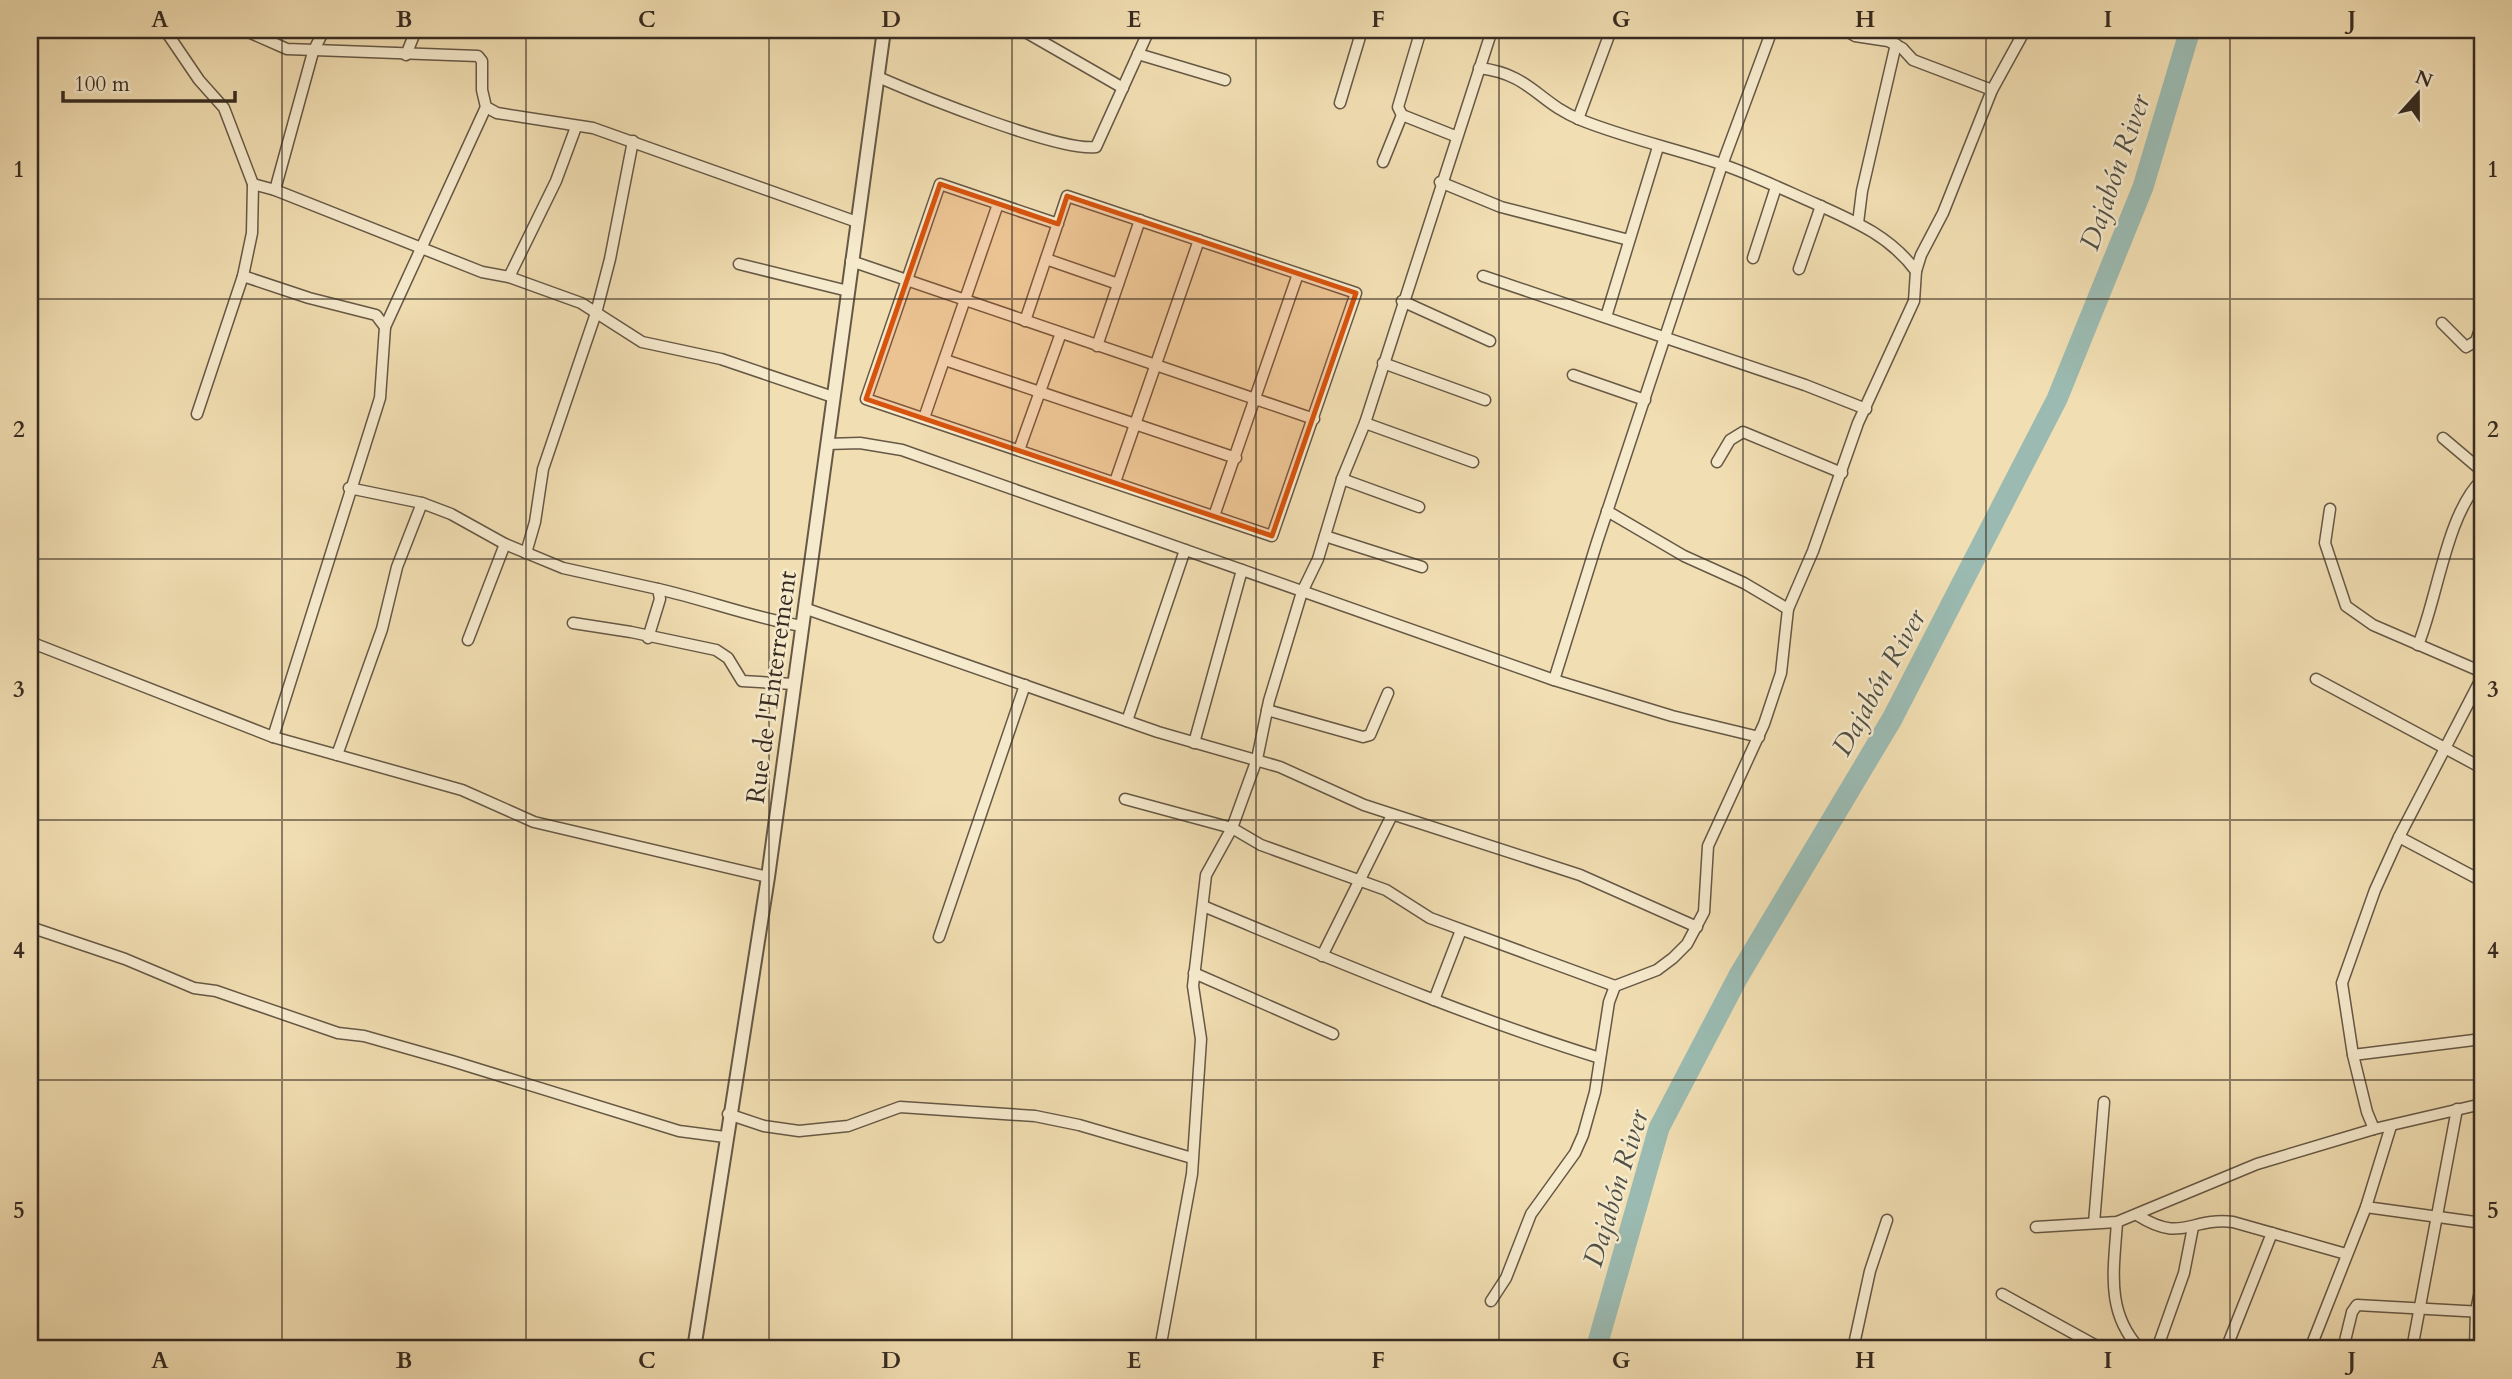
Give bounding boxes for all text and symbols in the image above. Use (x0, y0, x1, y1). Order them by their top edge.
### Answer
text: A (151, 4, 169, 35)
text: B (396, 4, 412, 35)
text: C (638, 4, 656, 35)
text: D (881, 4, 901, 35)
text: E (1127, 4, 1141, 35)
text: F (1371, 4, 1385, 35)
text: G (1612, 4, 1631, 35)
text: H (1855, 4, 1875, 35)
text: I (2104, 4, 2112, 35)
text: J (2345, 4, 2356, 35)
scale bar (63, 60, 234, 104)
north arrow (2382, 60, 2452, 130)
text: N (2411, 64, 2437, 94)
text: 100 m (74, 70, 130, 99)
water label: Dajabón River (2071, 89, 2160, 255)
text: 1 (13, 154, 25, 185)
text: 1 (2487, 154, 2499, 185)
text: 2 (13, 414, 25, 445)
text: 2 (2487, 414, 2499, 445)
street label: Rue de l'Enterrement (738, 568, 805, 806)
water label: Dajabón River (1823, 602, 1935, 763)
text: 3 (13, 674, 25, 705)
text: 3 (2487, 674, 2499, 705)
text: 4 (13, 935, 25, 966)
text: 4 (2487, 935, 2499, 966)
water label: Dajabón River (1574, 1104, 1658, 1271)
text: 5 (13, 1195, 25, 1226)
text: 5 (2487, 1195, 2499, 1226)
text: A (151, 1345, 169, 1376)
text: B (396, 1345, 412, 1376)
text: C (638, 1345, 656, 1376)
text: D (881, 1345, 901, 1376)
text: E (1127, 1345, 1141, 1376)
text: F (1371, 1345, 1385, 1376)
text: G (1612, 1345, 1631, 1376)
text: H (1855, 1345, 1875, 1376)
text: I (2104, 1345, 2112, 1376)
text: J (2345, 1345, 2356, 1376)

